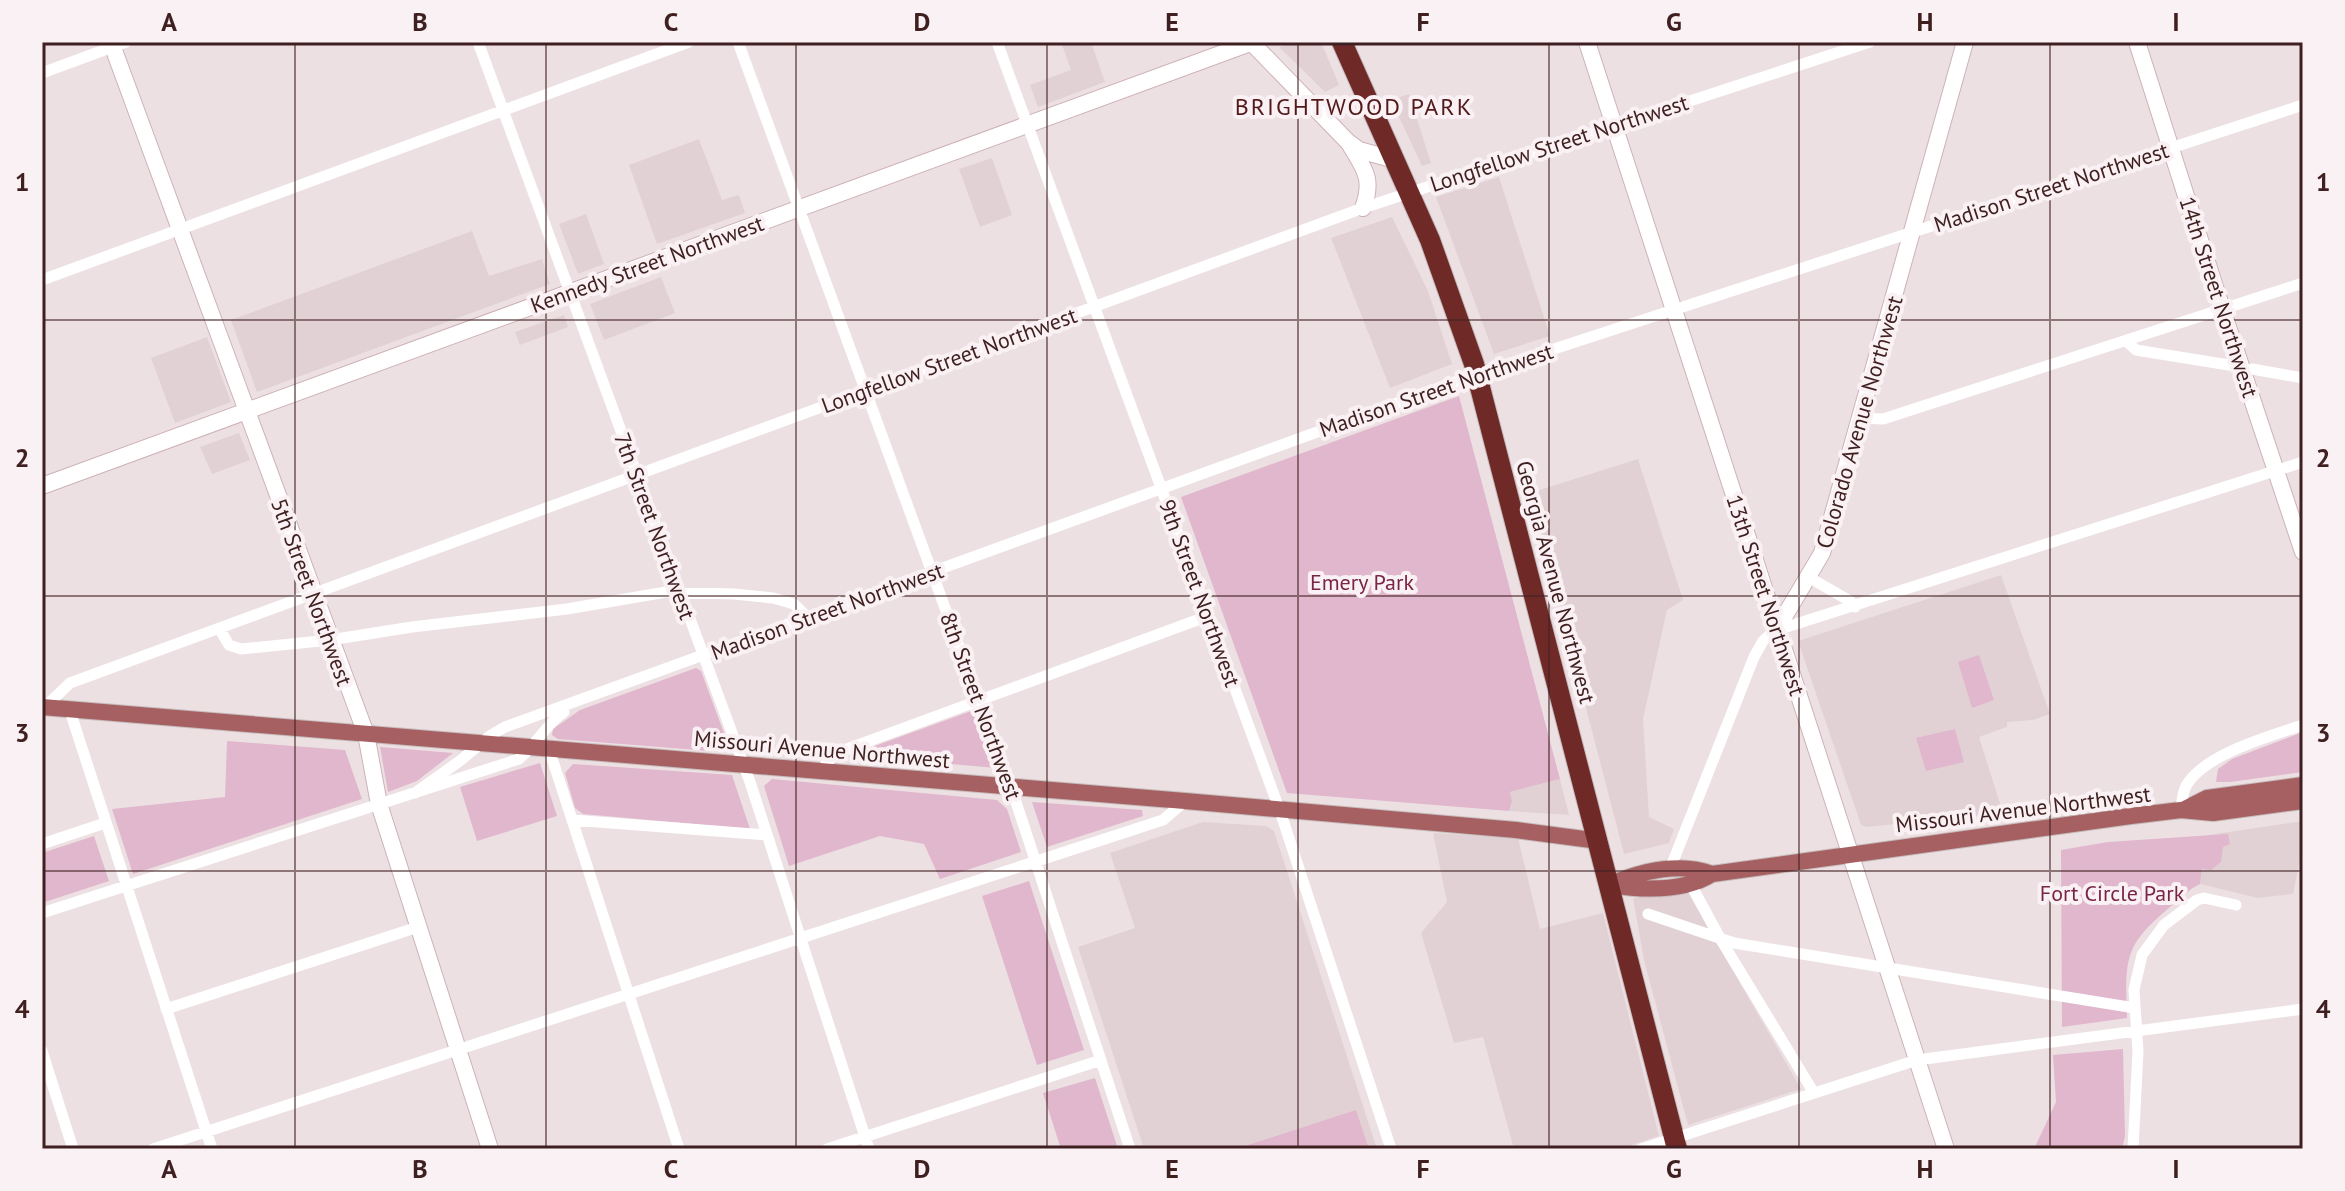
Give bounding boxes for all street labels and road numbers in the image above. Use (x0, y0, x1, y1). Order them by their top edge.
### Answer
street label: Longfellow Street Northwest (1426, 88, 1692, 198)
street label: Madison Street Northwest (1930, 136, 2172, 238)
street label: 14th Street Northwest (2173, 193, 2265, 401)
street label: Kennedy Street Northwest (527, 209, 768, 319)
street label: Colorado Avenue Northwest (1809, 292, 1909, 552)
street label: Longfellow Street Northwest (817, 301, 1081, 419)
street label: Madison Street Northwest (1316, 337, 1557, 443)
street label: 7th Street Northwest (608, 429, 702, 624)
street label: Georgia Avenue Northwest (1510, 458, 1602, 707)
street label: 13th Street Northwest (1720, 491, 1812, 699)
street label: 5th Street Northwest (265, 494, 359, 690)
street label: 9th Street Northwest (1153, 495, 1247, 691)
street label: Madison Street Northwest (707, 556, 947, 666)
street label: 8th Street Northwest (934, 608, 1028, 804)
street label: Missouri Avenue Northwest (693, 724, 952, 774)
street label: Missouri Avenue Northwest (1894, 779, 2153, 839)

